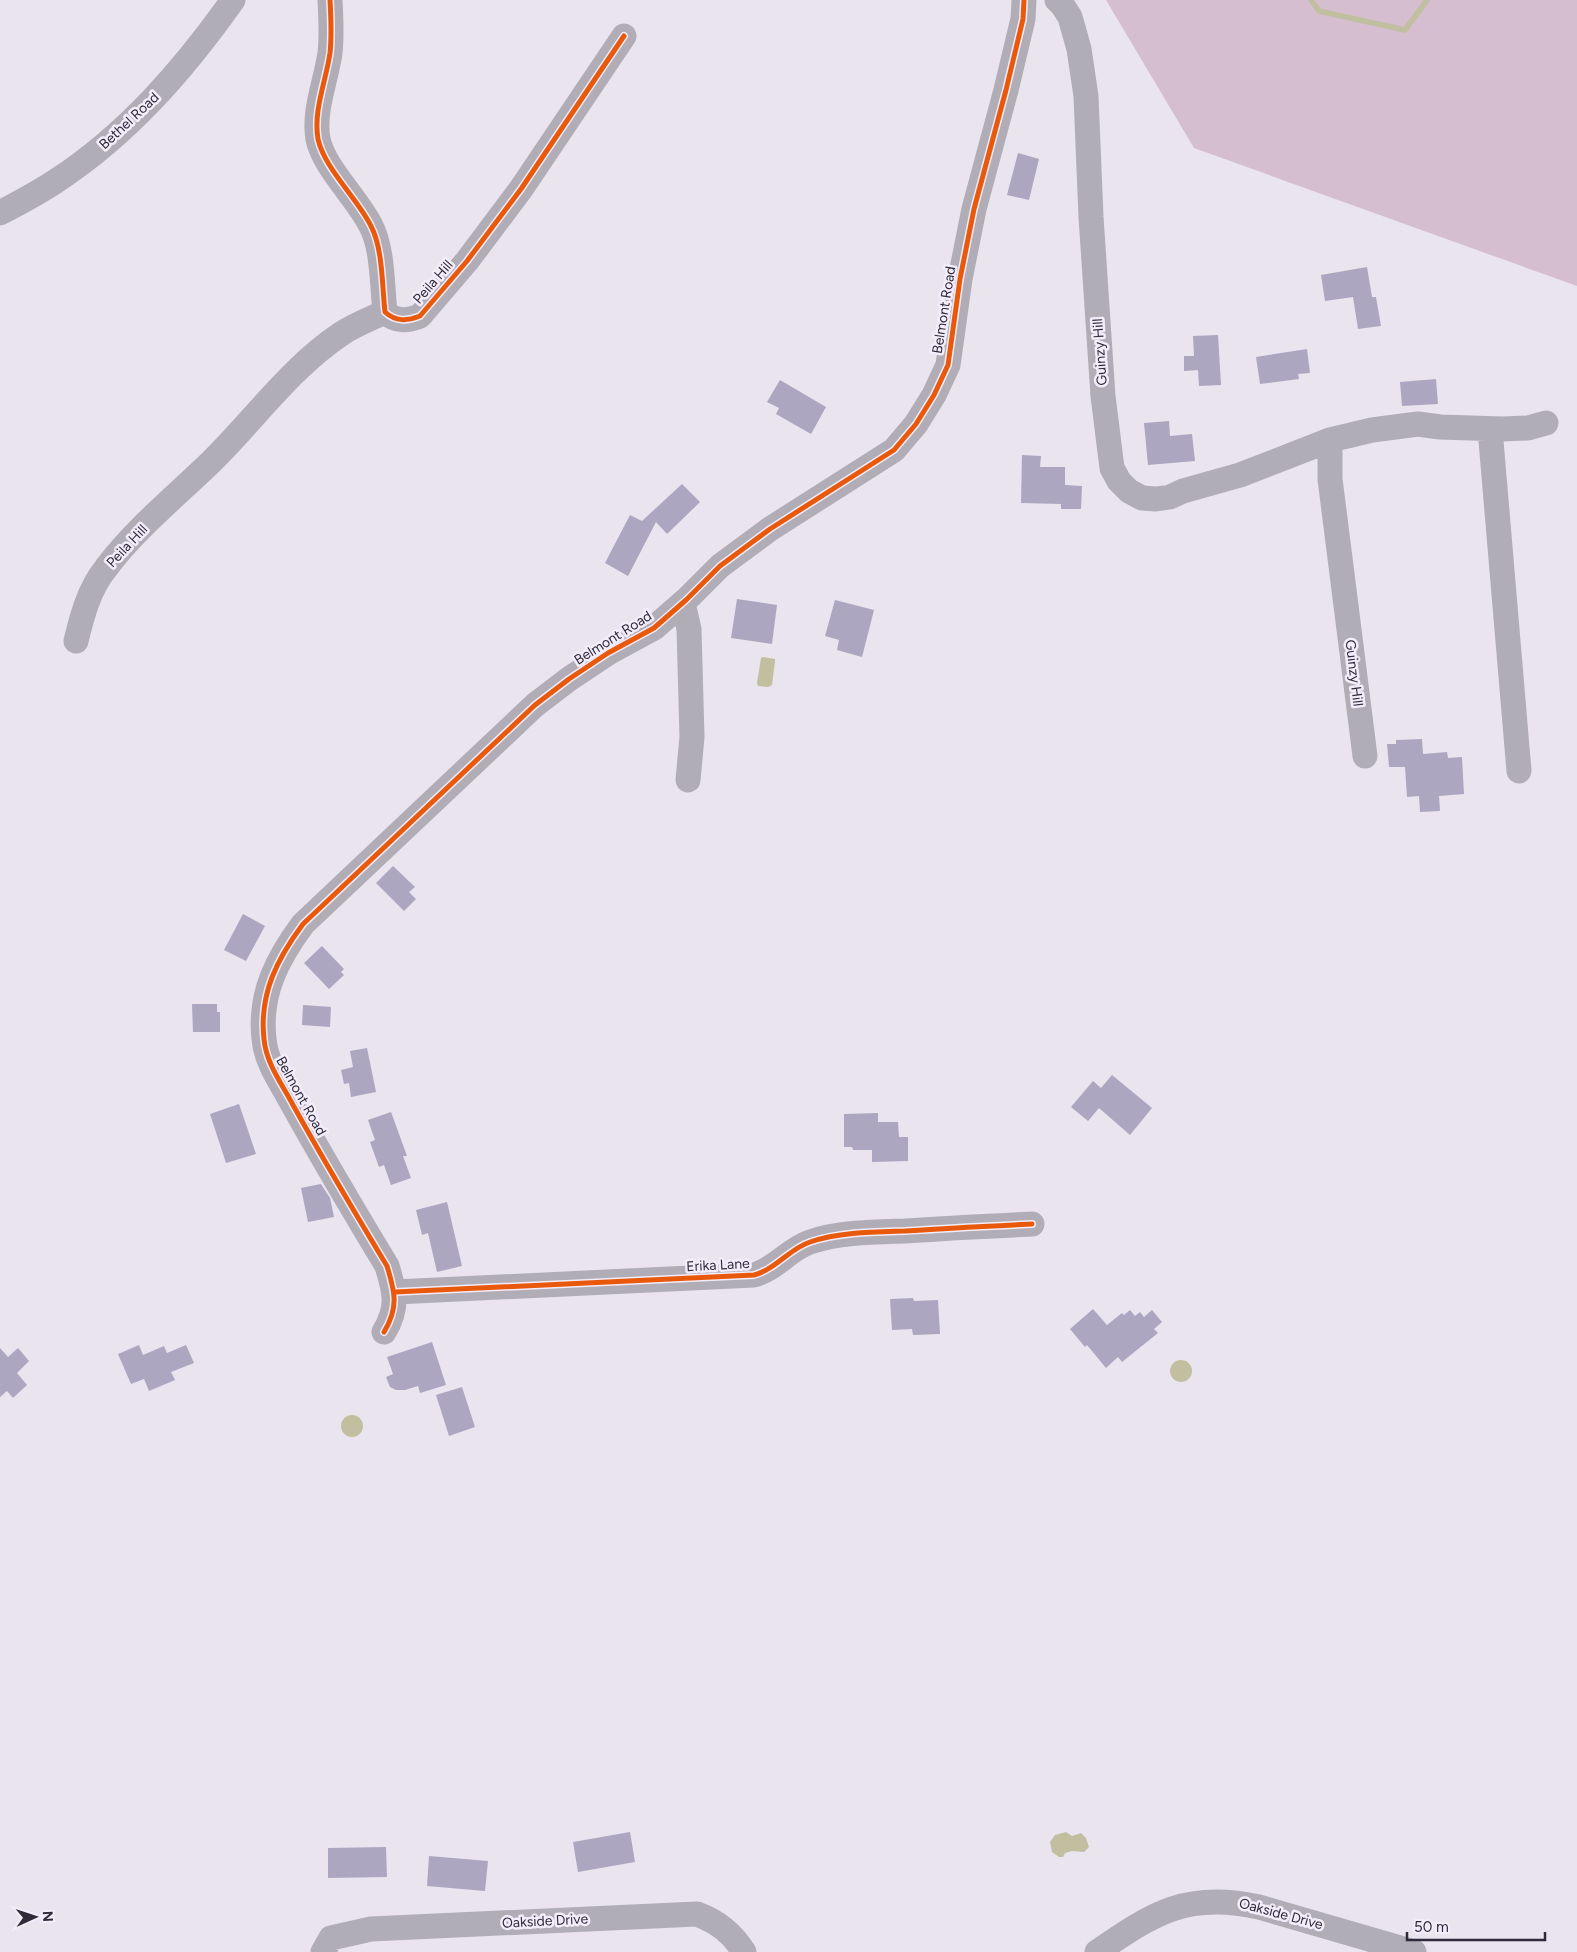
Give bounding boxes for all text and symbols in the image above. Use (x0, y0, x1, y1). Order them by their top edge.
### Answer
street label: Bethel Road (96, 89, 162, 153)
street label: Peila Hill (409, 257, 457, 307)
street label: Belmont Road (929, 265, 959, 355)
street label: Guinzy Hill (1089, 318, 1111, 386)
street label: Peila Hill (103, 521, 151, 571)
street label: Belmont Road (571, 607, 655, 669)
street label: Guinzy Hill (1341, 639, 1367, 707)
street label: Belmont Road (272, 1053, 330, 1139)
street label: Erika Lane (686, 1255, 750, 1275)
north arrow (10, 1892, 60, 1942)
street label: Oakside Drive (1237, 1895, 1325, 1933)
text: N (39, 1910, 56, 1922)
street label: Oakside Drive (501, 1910, 589, 1932)
scale bar (1407, 1910, 1544, 1942)
text: 50 m (1414, 1918, 1449, 1936)

